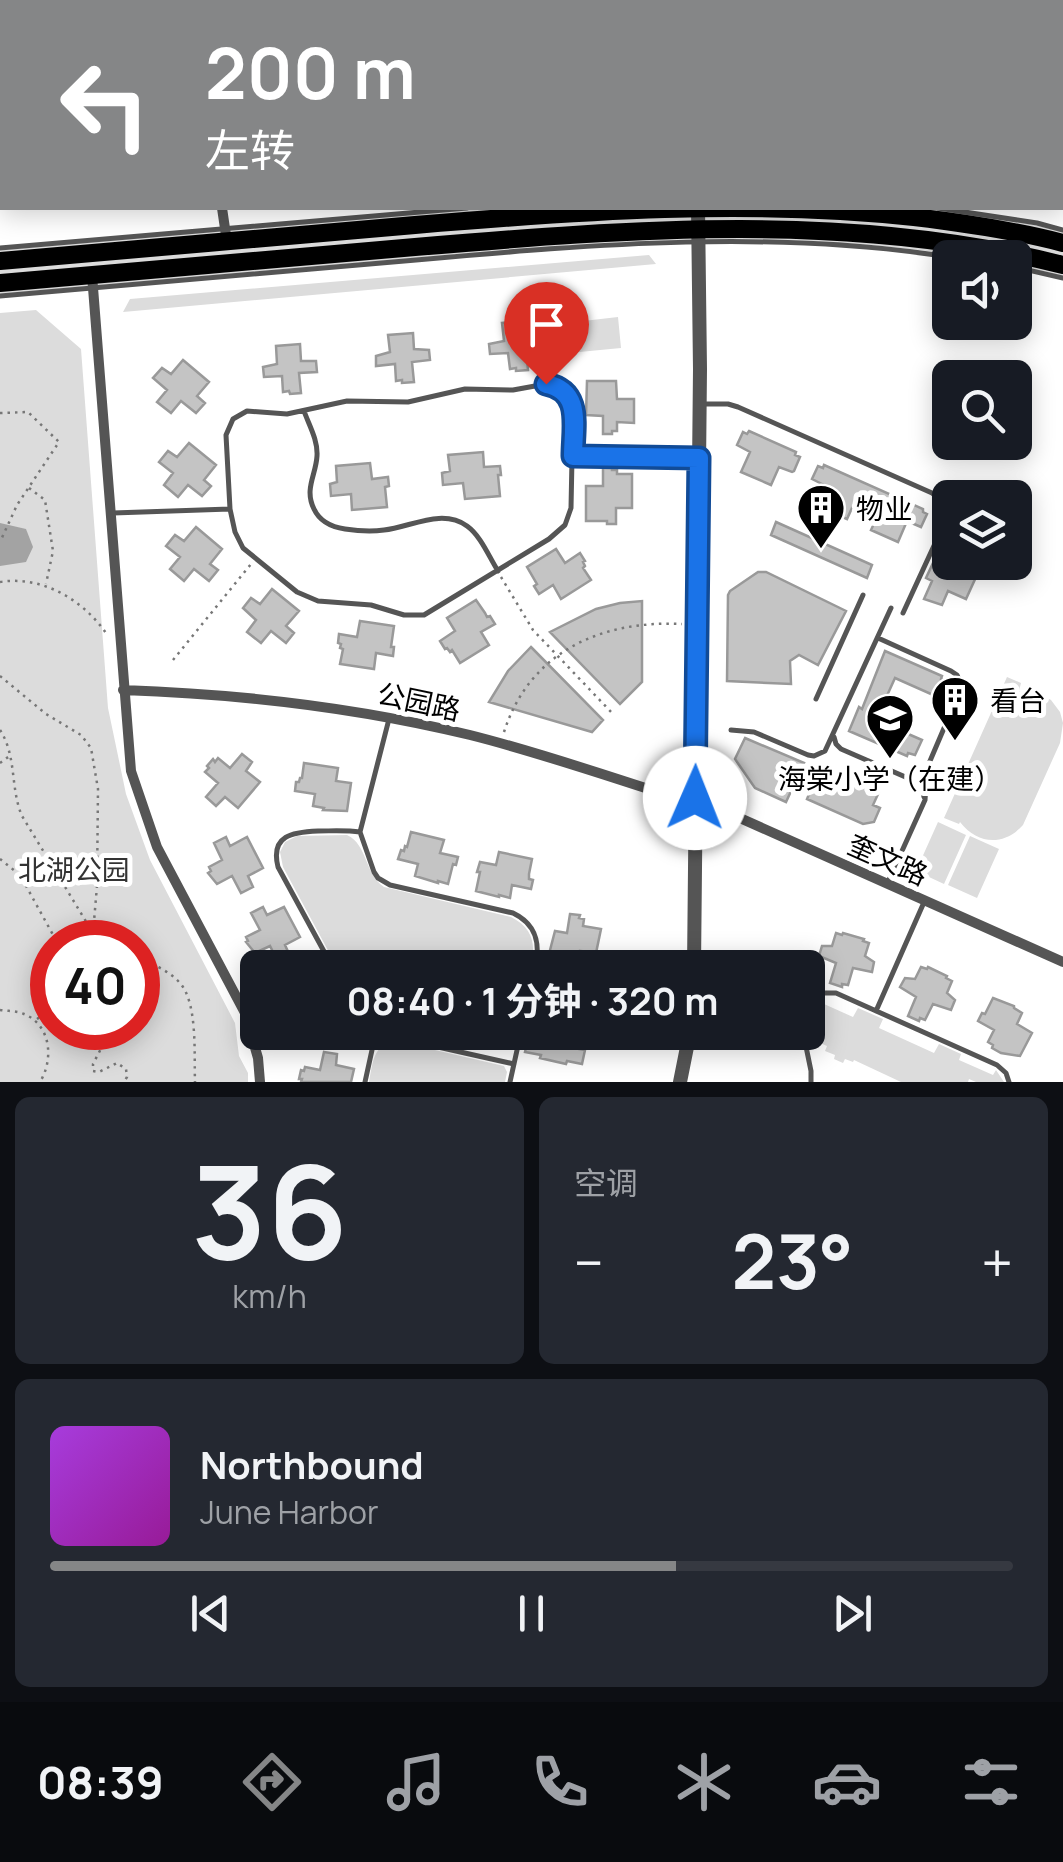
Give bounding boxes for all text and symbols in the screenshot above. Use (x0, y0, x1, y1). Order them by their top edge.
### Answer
text: 200 m (205, 24, 416, 120)
icon: left (40, 40, 170, 170)
text: 左转 (205, 119, 295, 181)
map controls (932, 240, 1032, 580)
button: sound (932, 240, 1032, 340)
pin (504, 282, 589, 385)
icon: arrive (519, 297, 574, 352)
button: search (932, 360, 1032, 460)
button: layers (932, 480, 1032, 580)
building icon: 物业 (795, 482, 847, 550)
place label: 物业 (856, 489, 912, 527)
street label: 公园路 (374, 674, 464, 728)
building icon: 看台 (929, 674, 981, 742)
place label: 看台 (990, 681, 1046, 719)
school or university icon: 海棠小学（在建） (864, 692, 916, 760)
position arrow (643, 746, 747, 850)
place label: 海棠小学（在建） (778, 759, 1002, 797)
street label: 奎文路 (842, 825, 934, 893)
park label: 北湖公园 (18, 850, 130, 888)
speed limit sign: 40 (30, 920, 160, 1050)
text: 08:40 · 1 分钟 · 320 m (347, 974, 718, 1026)
text: 36 (191, 1120, 348, 1298)
text: 空调 (574, 1161, 638, 1205)
text: 23° (731, 1209, 854, 1312)
text: − (574, 1224, 604, 1300)
text: + (981, 1224, 1013, 1300)
text: km/h (232, 1274, 307, 1318)
text: Northbound (200, 1438, 424, 1490)
text: June Harbor (200, 1490, 378, 1534)
icon: previous (183, 1586, 238, 1641)
icon: pause (504, 1586, 559, 1641)
icon: next (825, 1586, 880, 1641)
icon: directions (237, 1747, 307, 1817)
icon: music (381, 1747, 451, 1817)
icon: phone (525, 1747, 595, 1817)
icon: climate (669, 1747, 739, 1817)
icon: car (812, 1747, 882, 1817)
icon: filters (956, 1747, 1026, 1817)
text: 08:39 (37, 1751, 164, 1813)

